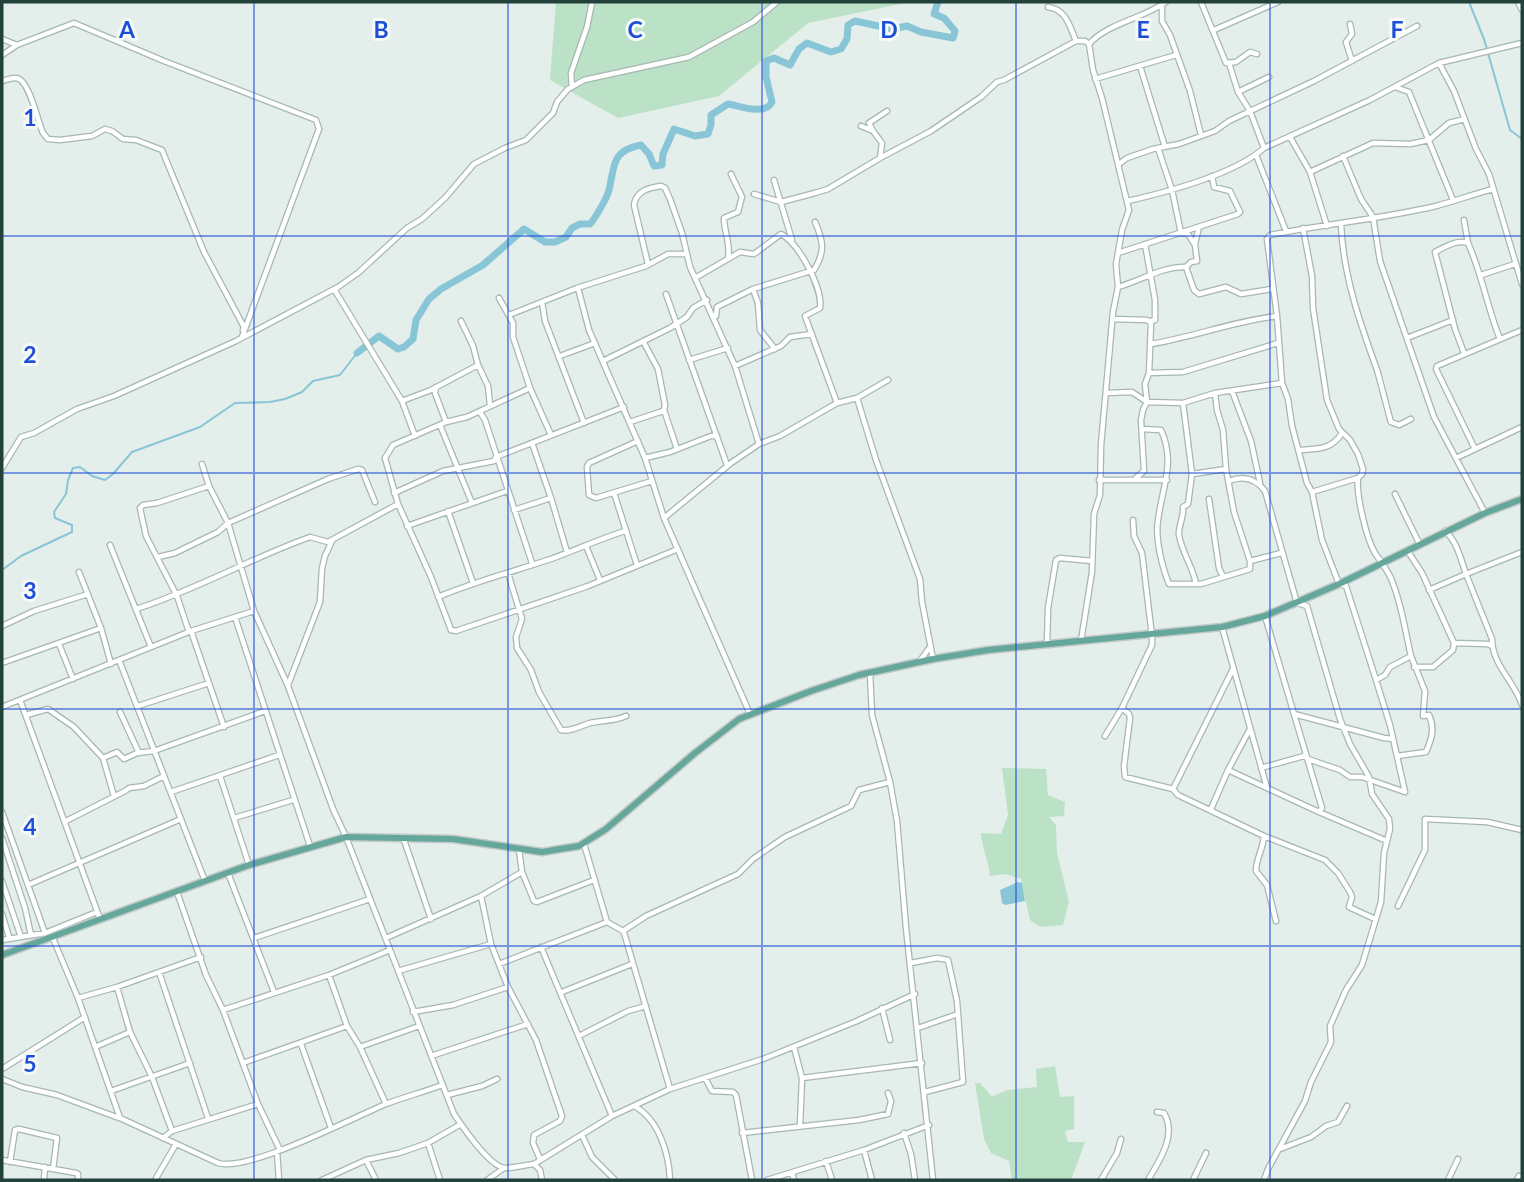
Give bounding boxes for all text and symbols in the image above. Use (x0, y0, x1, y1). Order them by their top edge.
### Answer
text: A (118, 15, 136, 43)
text: B (373, 15, 389, 43)
text: C (627, 15, 643, 43)
text: D (880, 15, 898, 43)
text: E (1136, 15, 1150, 43)
text: F (1390, 15, 1404, 43)
text: 1 (23, 103, 37, 131)
text: 2 (23, 340, 37, 368)
text: 3 (23, 576, 37, 604)
text: 4 (23, 812, 37, 840)
text: 5 (23, 1049, 37, 1077)

